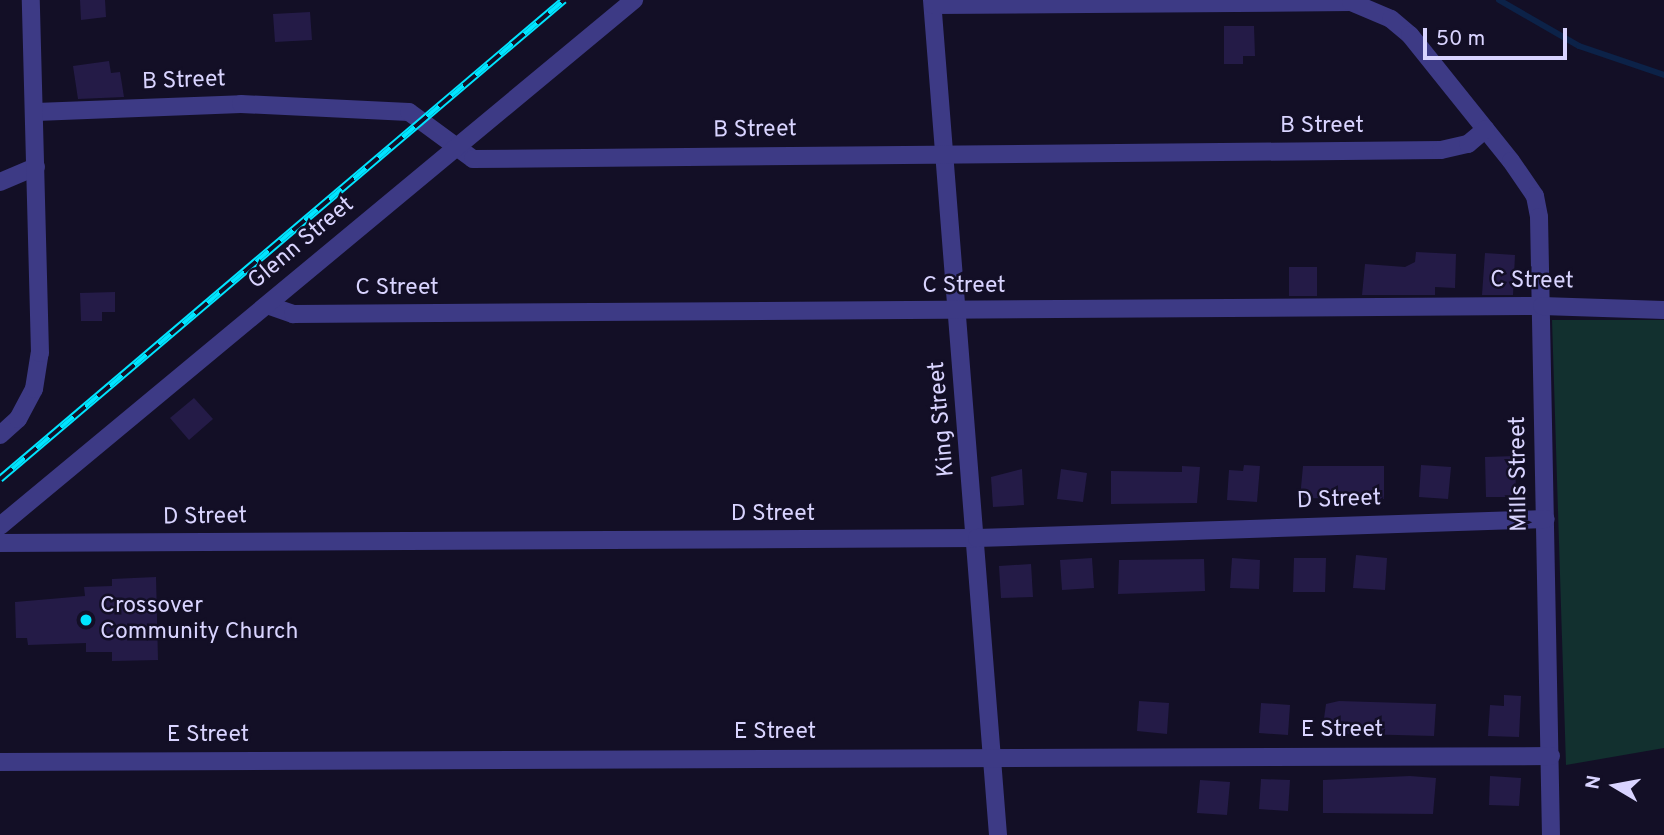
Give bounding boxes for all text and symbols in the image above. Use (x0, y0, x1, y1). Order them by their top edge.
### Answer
scale bar (1426, 14, 1570, 58)
text: 50 m (1436, 26, 1485, 53)
street label: B Street (142, 67, 226, 97)
street label: B Street (1280, 113, 1364, 141)
street label: B Street (713, 116, 797, 146)
street label: Glenn Street (244, 192, 360, 296)
street label: C Street (1490, 267, 1574, 297)
street label: C Street (922, 273, 1006, 301)
street label: C Street (355, 275, 439, 303)
street label: King Street (924, 360, 962, 478)
street label: Mills Street (1505, 416, 1535, 532)
street label: D Street (1296, 486, 1382, 516)
street label: D Street (731, 501, 815, 529)
street label: D Street (163, 503, 247, 533)
place label: Crossover Community Church (100, 593, 298, 647)
marker: Crossover Community Church (78, 612, 94, 628)
street label: E Street (1301, 717, 1383, 745)
street label: E Street (734, 719, 816, 747)
street label: E Street (167, 722, 249, 750)
north arrow (1580, 751, 1650, 821)
text: N (1581, 774, 1607, 791)

